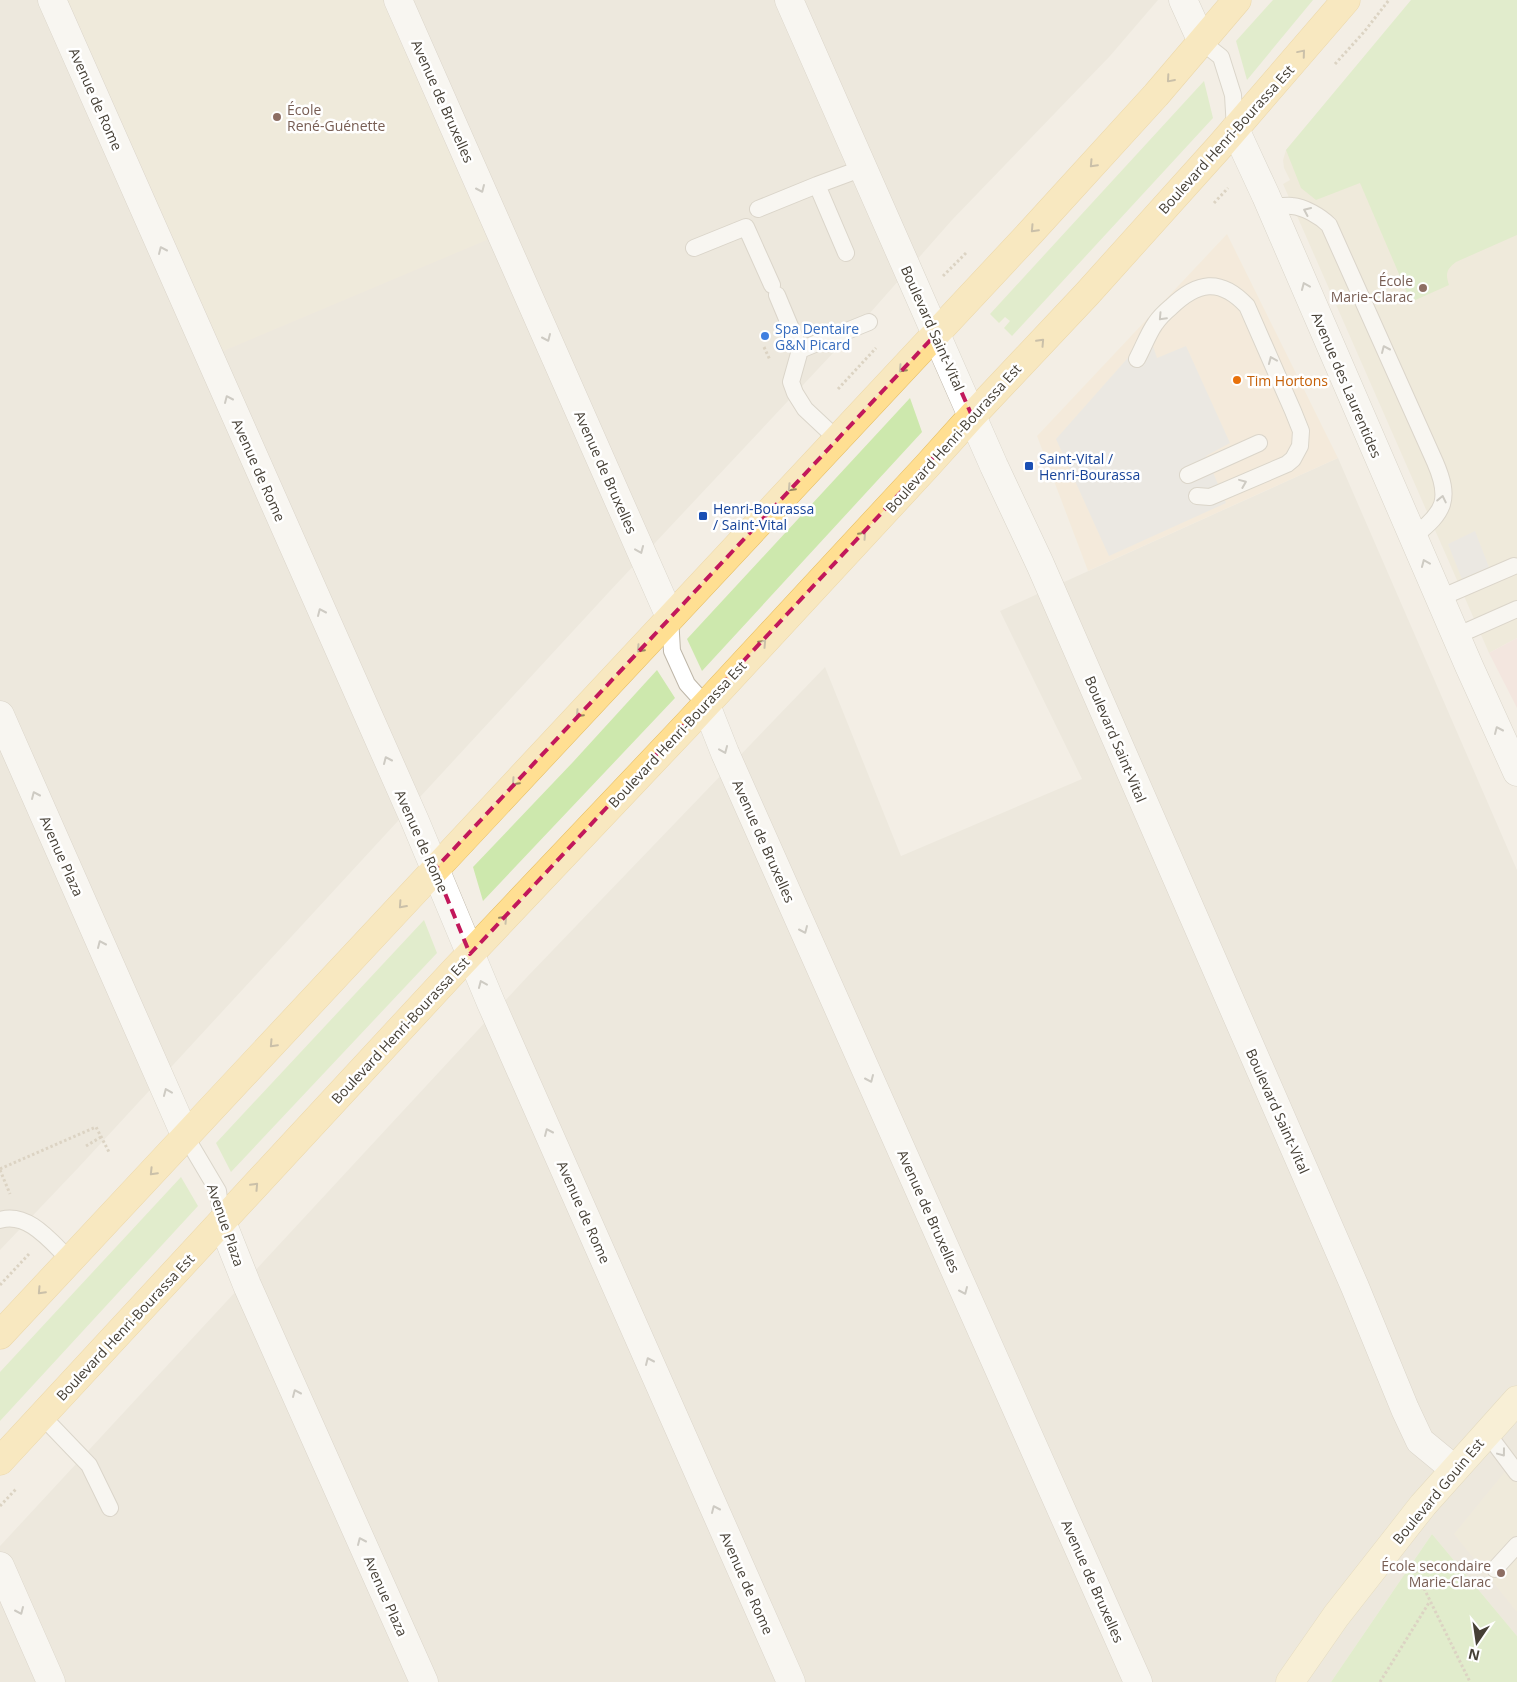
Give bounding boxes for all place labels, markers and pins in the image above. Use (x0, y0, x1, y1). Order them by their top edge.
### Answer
place label: École René-Guénette (287, 100, 386, 135)
marker: École René-Guénette (271, 111, 283, 123)
place label: École Marie-Clarac (1331, 271, 1413, 306)
marker: École Marie-Clarac (1417, 282, 1429, 294)
place label: Spa Dentaire G&N Picard (775, 319, 859, 354)
marker: Spa Dentaire G&N Picard (759, 330, 771, 342)
place label: Tim Hortons (1247, 371, 1328, 390)
marker: Tim Hortons (1231, 374, 1243, 386)
place label: Saint-Vital / Henri-Bourassa (1039, 449, 1140, 484)
marker: Saint-Vital / Henri-Bourassa (1023, 460, 1035, 472)
place label: Henri-Bourassa / Saint-Vital (713, 499, 814, 534)
marker: Henri-Bourassa / Saint-Vital (697, 510, 709, 522)
place label: École secondaire Marie-Clarac (1381, 1556, 1491, 1591)
marker: École secondaire Marie-Clarac (1495, 1567, 1507, 1579)

